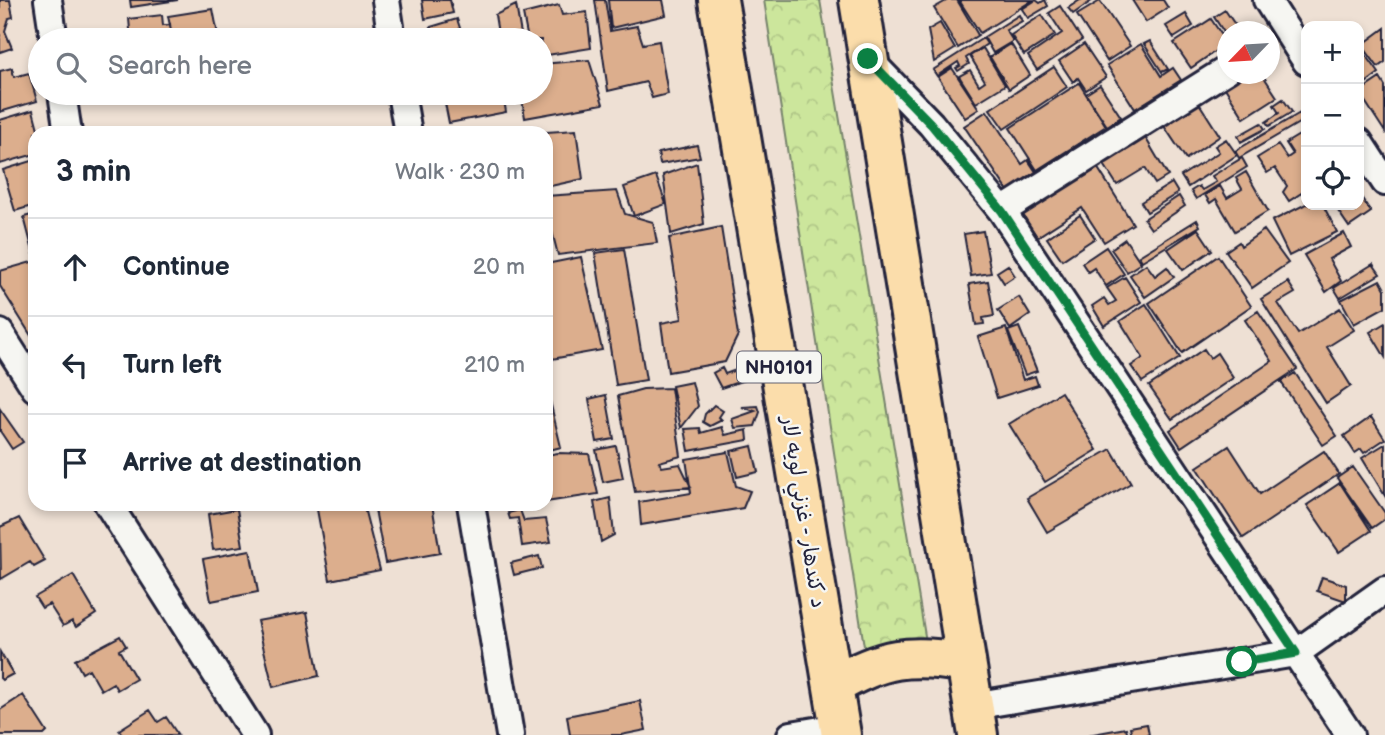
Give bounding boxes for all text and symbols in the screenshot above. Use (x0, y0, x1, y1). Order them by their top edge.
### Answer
north arrow (1217, 21, 1280, 84)
map controls (1301, 21, 1364, 210)
button: + (1301, 21, 1364, 84)
search box (28, 28, 553, 105)
route end (852, 43, 883, 74)
icon: search (52, 48, 90, 86)
text: Search here (108, 51, 252, 82)
button: − (1301, 84, 1364, 147)
button: locate (1301, 147, 1364, 210)
text: 3 min (56, 154, 131, 190)
text: Walk · 230 m (395, 158, 525, 186)
icon: ahead (56, 248, 94, 286)
text: Continue (123, 252, 230, 283)
text: 20 m (473, 253, 525, 281)
icon: left (56, 346, 94, 384)
text: Turn left (123, 350, 222, 381)
text: 210 m (464, 351, 525, 379)
road number: NH0101 (737, 352, 821, 382)
street label: د کندهار - غزني لويه لار (770, 413, 831, 611)
icon: arrive (56, 444, 94, 482)
text: Arrive at destination (123, 448, 362, 479)
route start (1226, 646, 1257, 677)

